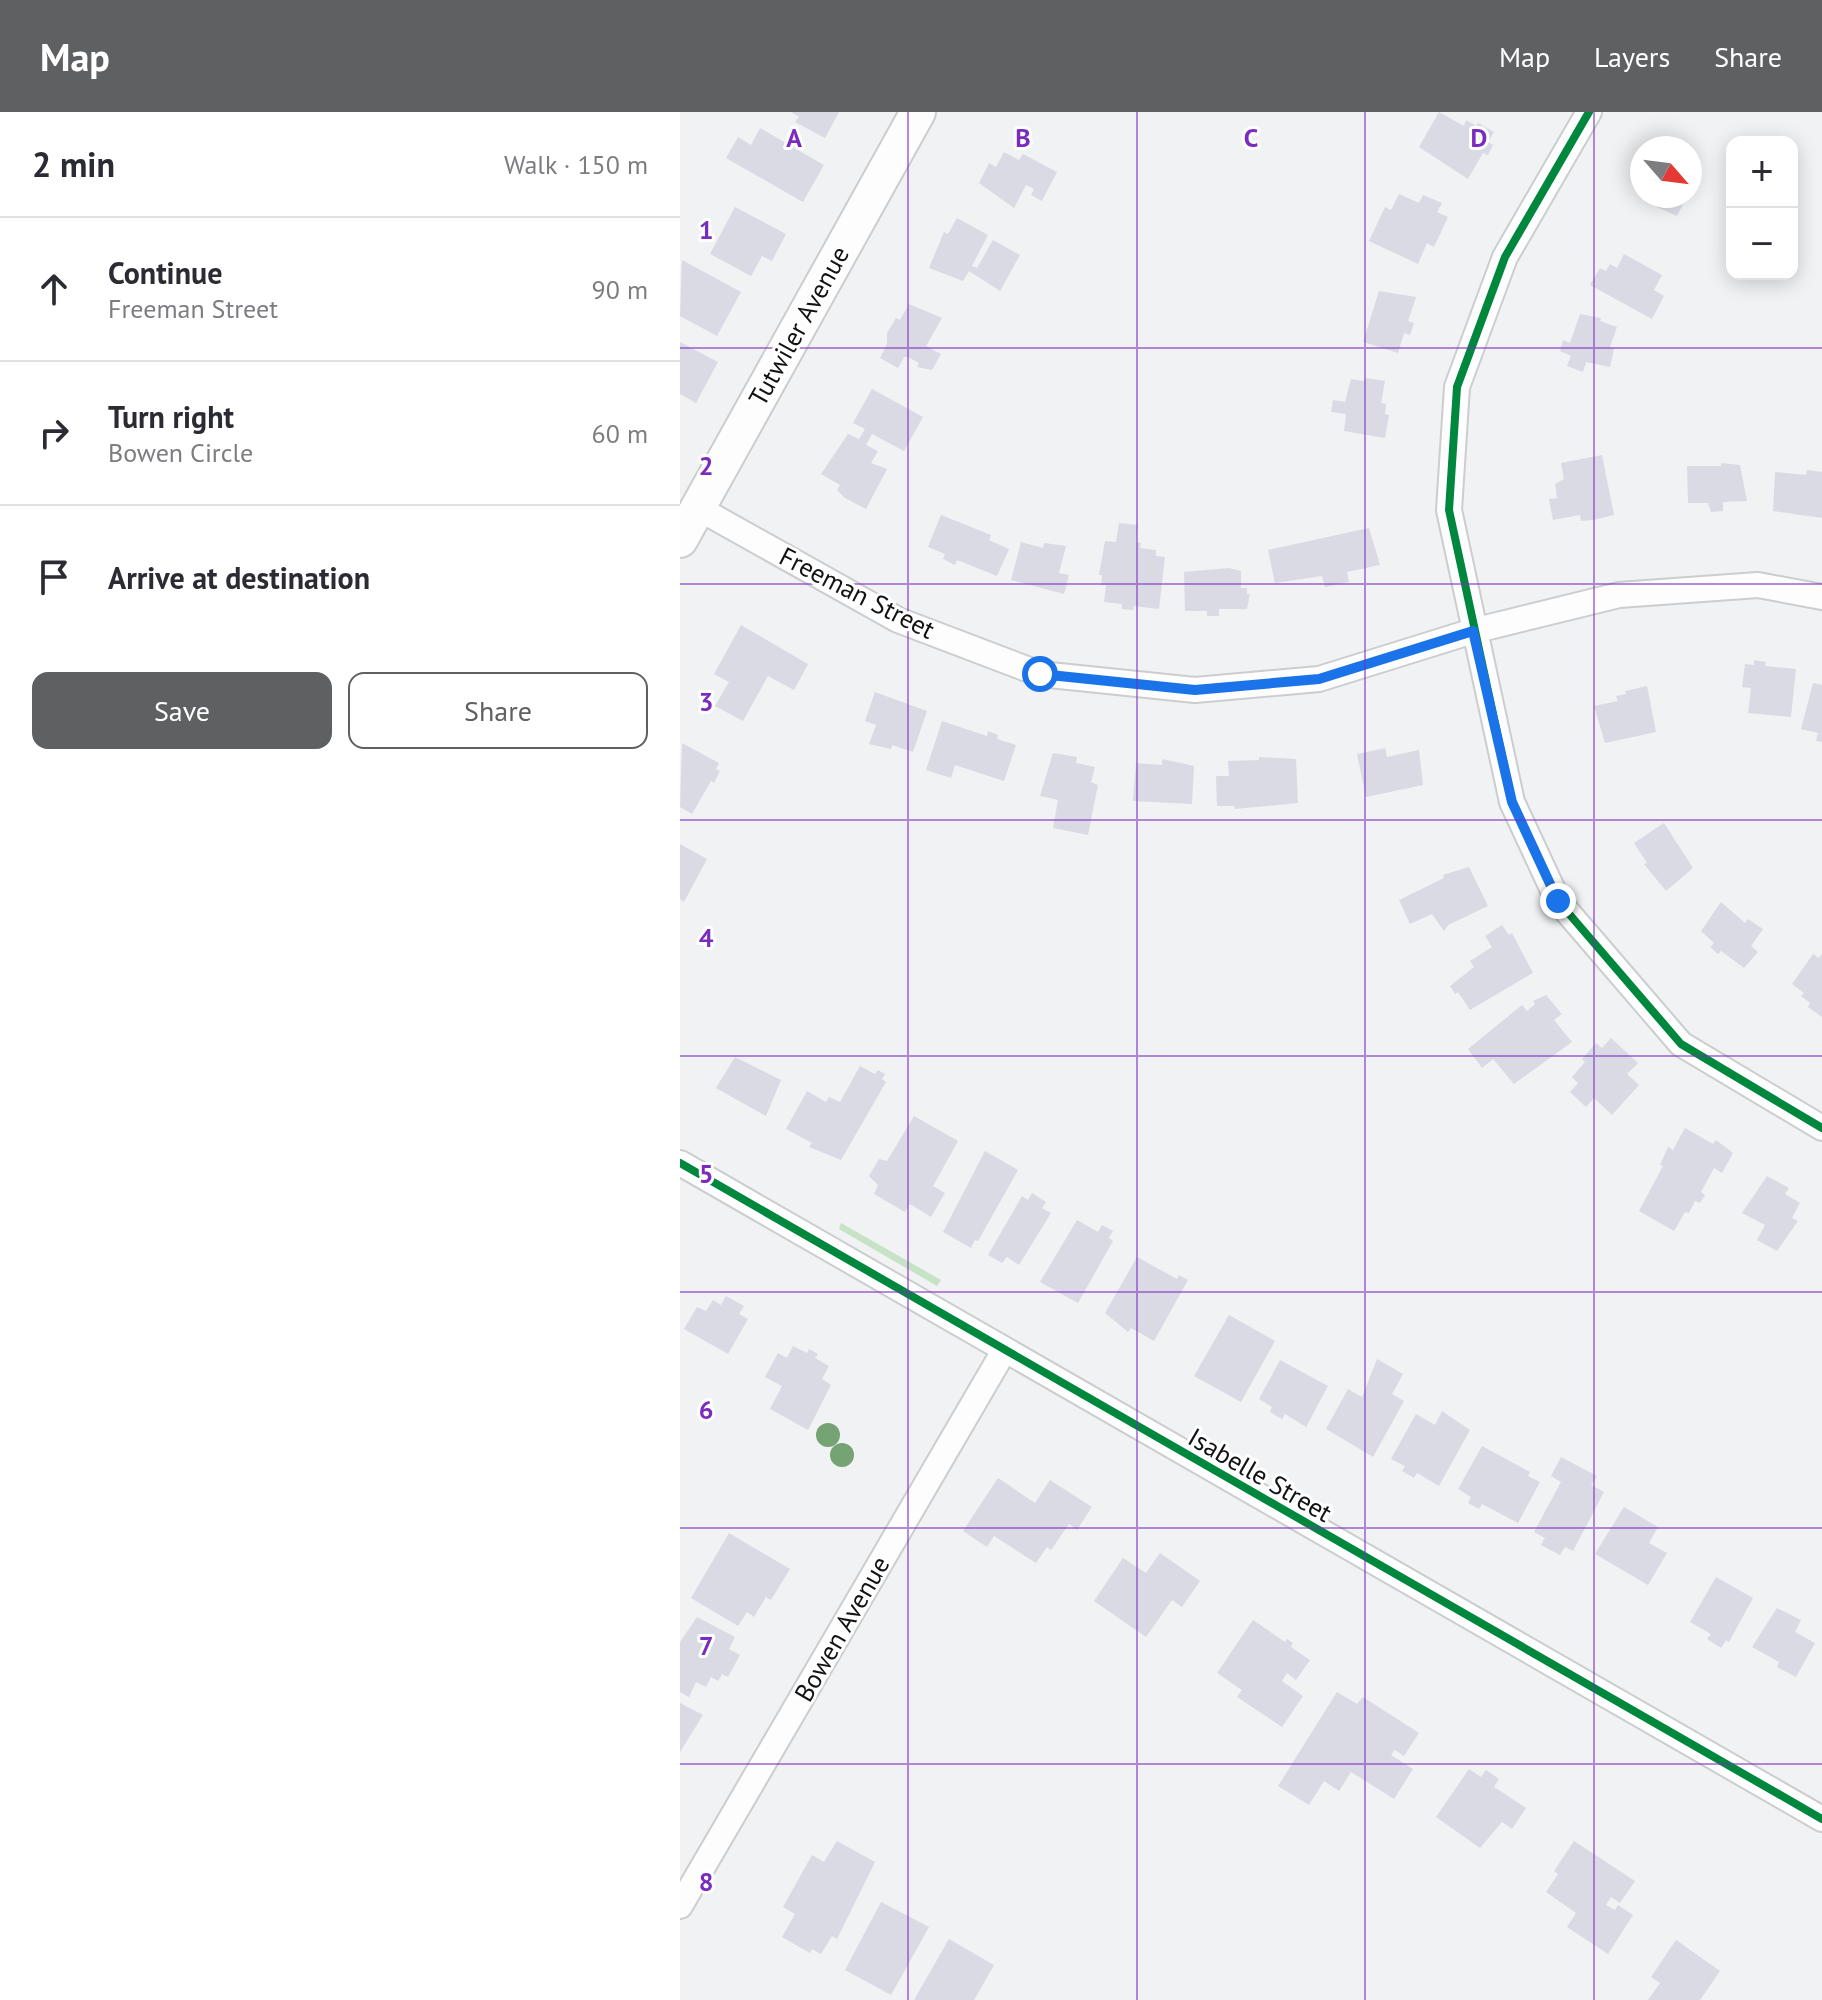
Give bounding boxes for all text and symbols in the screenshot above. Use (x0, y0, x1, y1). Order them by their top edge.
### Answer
text: Map (40, 32, 110, 81)
text: Map (1499, 38, 1550, 75)
text: Layers (1594, 38, 1670, 75)
text: Share (1714, 38, 1782, 75)
text: A (786, 121, 802, 154)
text: B (1015, 121, 1031, 154)
text: C (1244, 121, 1258, 154)
text: D (1471, 121, 1487, 154)
north arrow (1630, 136, 1702, 208)
map controls (1726, 136, 1798, 280)
button: + (1726, 136, 1798, 208)
text: 2 min (32, 142, 115, 186)
text: Walk · 150 m (504, 148, 648, 181)
button: − (1726, 208, 1798, 280)
text: 1 (699, 213, 713, 246)
street label: Tutwiler Avenue (741, 240, 856, 411)
text: Continue (108, 253, 222, 292)
icon: ahead (32, 267, 76, 311)
text: 90 m (592, 273, 648, 306)
text: Freeman Street (108, 292, 278, 325)
text: Turn right (108, 397, 234, 436)
icon: right (32, 411, 76, 455)
text: 60 m (592, 417, 648, 450)
text: Bowen Circle (108, 436, 253, 469)
text: 2 (699, 449, 713, 482)
street label: Freeman Street (774, 539, 941, 646)
icon: arrive (32, 555, 76, 599)
text: Arrive at destination (108, 558, 370, 597)
route start (1022, 656, 1058, 692)
button: Save (32, 672, 332, 749)
button: Share (348, 672, 648, 749)
text: 3 (699, 685, 713, 718)
route end (1540, 883, 1576, 919)
text: 4 (699, 921, 714, 954)
text: 5 (699, 1157, 713, 1190)
text: 6 (699, 1393, 713, 1426)
street label: Isabelle Street (1183, 1420, 1338, 1529)
street label: Bowen Avenue (787, 1550, 896, 1707)
text: 7 (699, 1629, 713, 1662)
text: 8 (699, 1865, 713, 1898)

